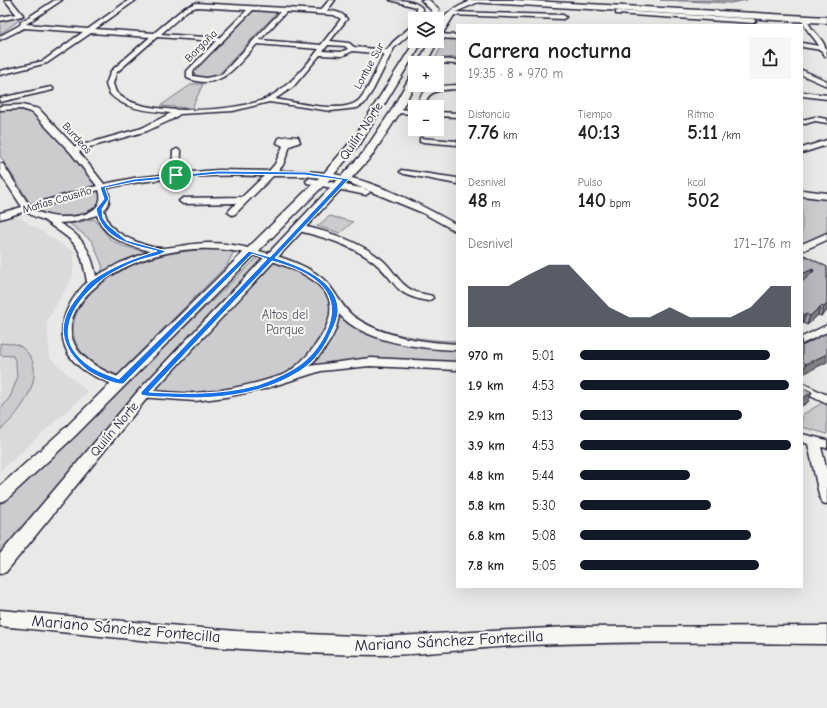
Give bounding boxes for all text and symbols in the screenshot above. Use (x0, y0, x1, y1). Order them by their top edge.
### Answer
map controls (408, 12, 444, 136)
button: layers (408, 12, 444, 48)
street label: Borgoña (182, 27, 220, 65)
button: share (749, 37, 791, 79)
text: Carrera nocturna (468, 38, 632, 64)
street label: Lontue Sur (351, 40, 387, 92)
button: + (408, 56, 444, 92)
text: 19:35 · 8 × 970 m (468, 66, 563, 81)
street label: Quilín Norte (336, 99, 386, 163)
button: − (408, 100, 444, 136)
text: Distancia (468, 108, 510, 121)
text: Tiempo (578, 108, 612, 121)
text: Ritmo (687, 108, 714, 121)
street label: Burdeos (59, 119, 95, 157)
text: 7.76 (468, 121, 499, 144)
text: 40:13 (578, 121, 620, 144)
text: 5:11 (687, 121, 718, 144)
text: km (499, 129, 517, 142)
text: /km (718, 129, 741, 142)
pin (159, 158, 193, 192)
icon: arrive (165, 164, 187, 186)
text: Desnivel (468, 176, 506, 189)
text: Pulso (578, 176, 602, 189)
text: kcal (687, 176, 706, 189)
street label: Matías Cousiño (21, 184, 93, 216)
text: 48 (468, 189, 488, 212)
text: 140 (578, 189, 606, 212)
text: 502 (687, 189, 719, 212)
text: m (488, 197, 500, 210)
text: bpm (606, 197, 631, 210)
text: Desnivel (468, 236, 513, 251)
text: 171–176 m (733, 236, 791, 251)
park label: Altos del Parque (262, 307, 308, 337)
text: 970 m (468, 348, 503, 363)
text: 5:01 (532, 348, 554, 363)
text: 1.9 km (468, 378, 504, 393)
text: 4:53 (532, 378, 554, 393)
street label: Quilín Norte (87, 398, 141, 459)
text: 2.9 km (468, 408, 505, 423)
text: 5:13 (532, 408, 553, 423)
text: 3.9 km (468, 438, 505, 453)
text: 4:53 (532, 438, 554, 453)
text: 4.8 km (468, 468, 504, 483)
text: 5:44 (532, 468, 554, 483)
text: 5.8 km (468, 498, 505, 513)
text: 5:30 (532, 498, 556, 513)
text: 6.8 km (468, 528, 505, 543)
text: 5:08 (532, 528, 556, 543)
text: 7.8 km (468, 558, 504, 573)
text: 5:05 (532, 558, 556, 573)
street label: Mariano Sánchez Fontecilla (31, 612, 221, 646)
street label: Mariano Sánchez Fontecilla (354, 627, 544, 655)

